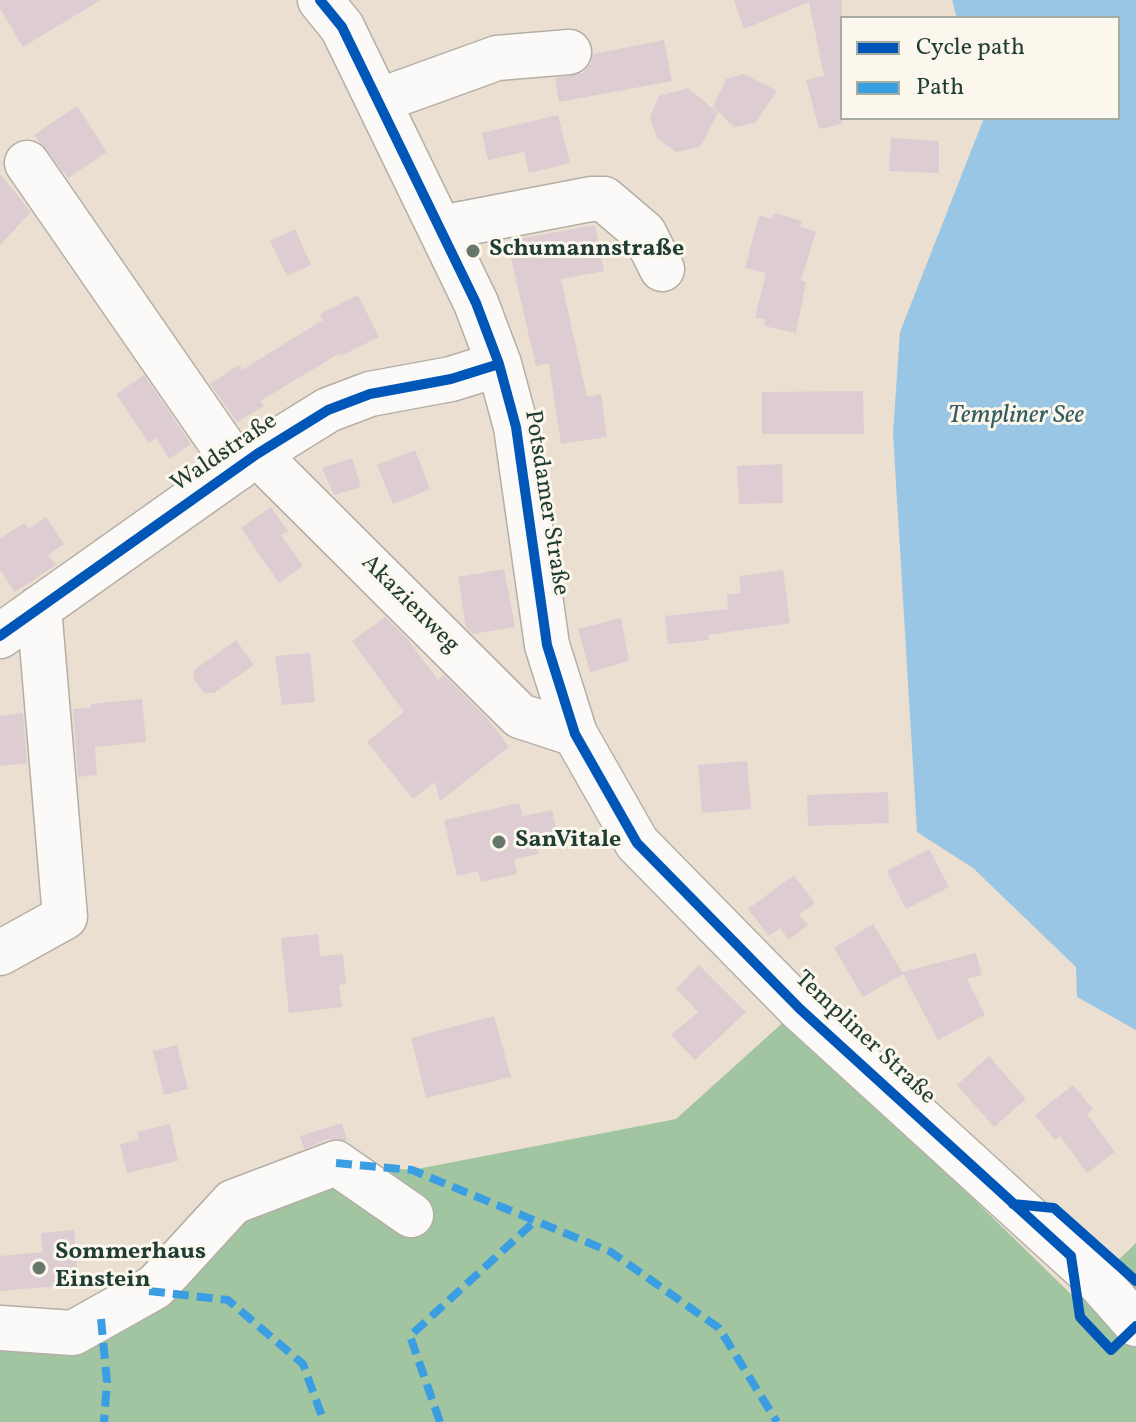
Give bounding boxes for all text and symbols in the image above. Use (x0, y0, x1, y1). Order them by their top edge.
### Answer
legend (840, 16, 1120, 120)
text: Cycle path (916, 31, 1025, 65)
text: Path (916, 71, 964, 105)
place label: Schumannstraße (489, 237, 684, 265)
marker: Schumannstraße (464, 242, 482, 260)
water label: Templiner See (948, 401, 1084, 433)
street label: Waldstraße (167, 408, 283, 500)
street label: Potsdamer Straße (516, 408, 574, 598)
street label: Akazienweg (354, 550, 464, 660)
place label: SanVitale (515, 828, 621, 856)
marker: SanVitale (490, 833, 508, 851)
street label: Templiner Straße (787, 966, 941, 1112)
place label: Sommerhaus Einstein (55, 1240, 206, 1296)
marker: Sommerhaus Einstein (30, 1259, 48, 1277)

